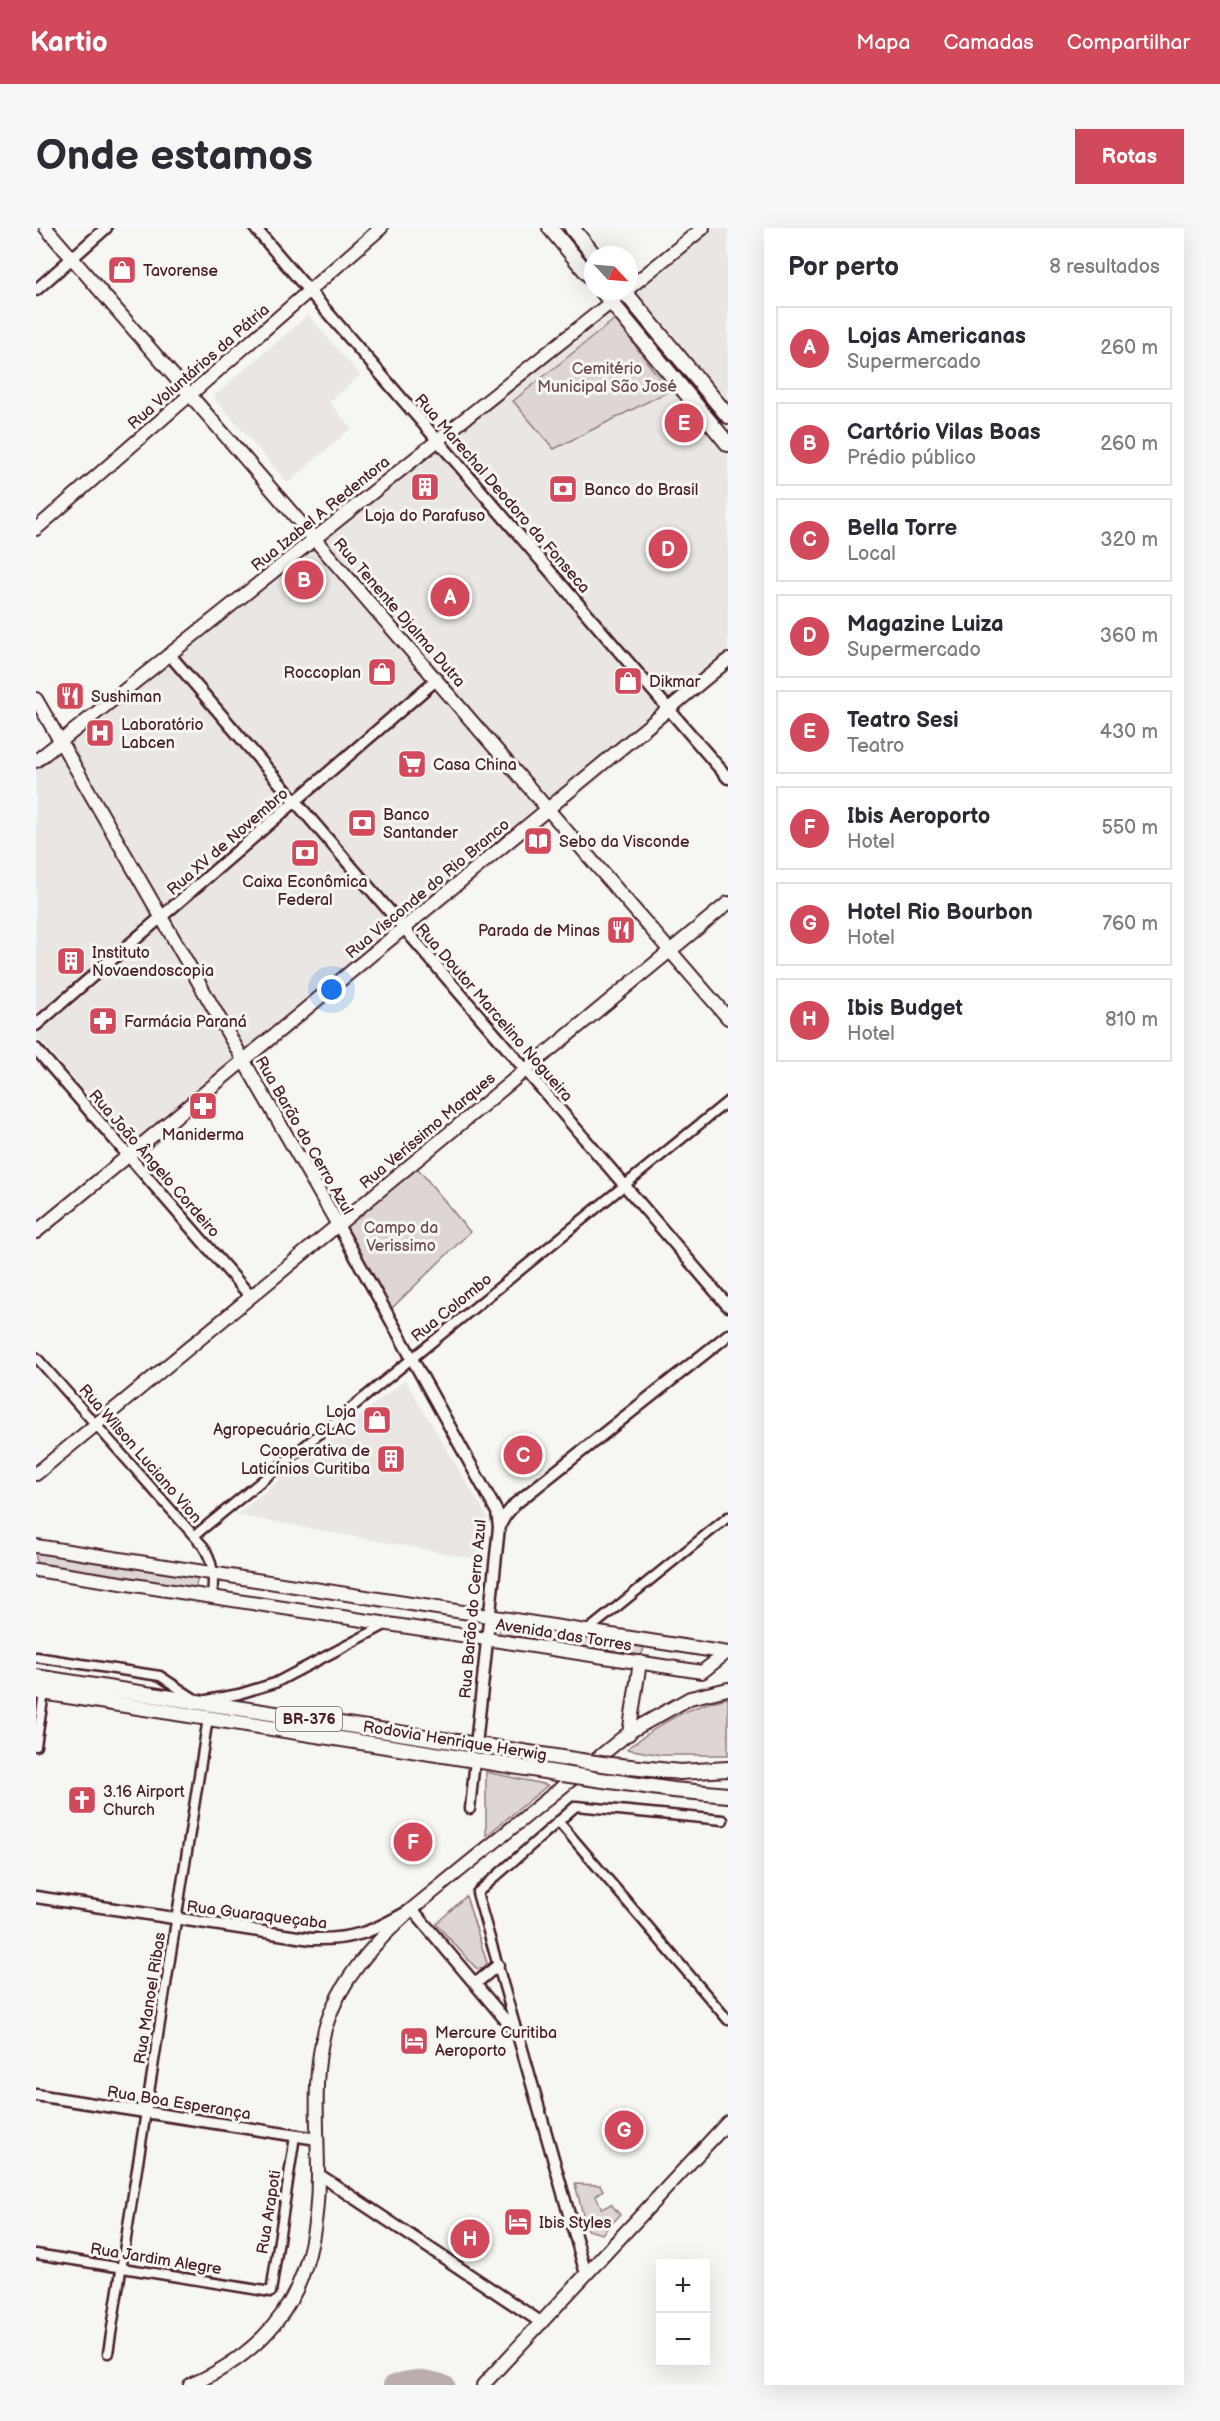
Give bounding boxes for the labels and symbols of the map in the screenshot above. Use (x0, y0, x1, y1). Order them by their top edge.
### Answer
north arrow (584, 246, 638, 300)
shop icon: Tavorense (106, 254, 138, 286)
place label: Tavorense (143, 262, 218, 281)
street label: Rua Voluntários da Pátria (124, 301, 274, 434)
park label: Cemitério Municipal São José (537, 360, 677, 397)
street label: Rua Marechal Deodoro da Fonseca (410, 391, 594, 597)
pin: E (664, 400, 704, 446)
street label: Rua Izabel A Redentora (248, 453, 394, 576)
building icon: Loja do Parafuso (409, 471, 441, 503)
bank icon: Banco do Brasil (547, 473, 579, 505)
place label: Banco do Brasil (584, 481, 698, 500)
place label: Loja do Parafuso (365, 507, 485, 526)
pin: D (648, 526, 688, 572)
street label: Rua Tenente Djalma Dutra (329, 535, 469, 691)
pin: B (284, 558, 324, 602)
pin: A (430, 574, 470, 620)
shop icon: Roccoplan (366, 656, 398, 688)
place label: Roccoplan (284, 664, 361, 683)
shop icon: Dikmar (612, 665, 644, 697)
place label: Dikmar (649, 673, 701, 692)
restaurant icon: Sushiman (54, 680, 86, 712)
place label: Sushiman (91, 688, 161, 707)
place label: Laboratório Labcen (121, 716, 204, 753)
hospital icon: Laboratório Labcen (84, 717, 116, 749)
supermarket icon: Casa China (396, 748, 428, 780)
place label: Casa China (433, 756, 517, 775)
street label: Rua XV de Novembro (164, 784, 292, 900)
place label: Banco Santander (383, 806, 458, 843)
bank icon: Banco Santander (346, 807, 378, 839)
street label: Rua Visconde do Rio Branco (342, 815, 514, 963)
library icon: Sebo da Visconde (522, 825, 554, 857)
place label: Sebo da Visconde (559, 833, 690, 852)
bank icon: Caixa Econômica Federal (289, 837, 321, 869)
place label: Caixa Econômica Federal (242, 873, 368, 910)
restaurant icon: Parada de Minas (605, 914, 637, 946)
street label: Rua Doutor Marcelino Nogueira (411, 920, 576, 1106)
place label: Parada de Minas (478, 922, 600, 941)
place label: Instituto Novaendoscopia (92, 944, 214, 981)
building icon: Instituto Novaendoscopia (55, 945, 87, 977)
your location (317, 975, 346, 1004)
pharmacy icon: Farmácia Paraná (87, 1005, 119, 1037)
place label: Farmácia Paraná (124, 1013, 247, 1032)
street label: Rua Barão do Cerro Azul (251, 1053, 357, 1218)
street label: Rua Veríssimo Marques (356, 1069, 500, 1193)
street label: Rua João Ângelo Cordeiro (85, 1085, 225, 1242)
pharmacy icon: Maniderma (187, 1090, 219, 1122)
place label: Maniderma (162, 1126, 244, 1145)
park label: Campo da Verissimo (364, 1219, 438, 1256)
street label: Rua Colombo (408, 1270, 496, 1346)
street label: Rua Wilson Luciano Vion (74, 1381, 205, 1527)
place label: Loja Agropecuária CLAC (213, 1403, 356, 1440)
shop icon: Loja Agropecuária CLAC (361, 1404, 393, 1436)
pin: C (504, 1432, 542, 1478)
place label: Cooperativa de Laticínios Curitiba (241, 1442, 371, 1479)
building icon: Cooperativa de Laticínios Curitiba (375, 1443, 407, 1475)
street label: Rua Barão do Cerro Azul (456, 1519, 491, 1699)
street label: Avenida das Torres (494, 1615, 633, 1656)
road number: BR-376 (276, 1707, 342, 1731)
street label: Rodovia Henrique Herwig (361, 1718, 548, 1765)
place label: 3.16 Airport Church (103, 1783, 185, 1820)
church icon: 3.16 Airport Church (66, 1784, 98, 1816)
pin: F (394, 1820, 433, 1864)
street label: Rua Guaraqueçaba (185, 1897, 328, 1934)
street label: Rua Manoel Ribas (131, 1931, 170, 2065)
place label: Mercure Curitiba Aeroporto (435, 2024, 557, 2061)
hotel icon: Mercure Curitiba Aeroporto (398, 2025, 430, 2057)
street label: Rua Boa Esperança (105, 2083, 252, 2124)
pin: G (604, 2108, 644, 2152)
street label: Rua Arapoti (253, 2169, 285, 2256)
hotel icon: Ibis Styles (502, 2206, 534, 2238)
place label: Ibis Styles (539, 2214, 611, 2233)
pin: H (450, 2216, 490, 2262)
street label: Rua Jardim Alegre (89, 2240, 223, 2279)

